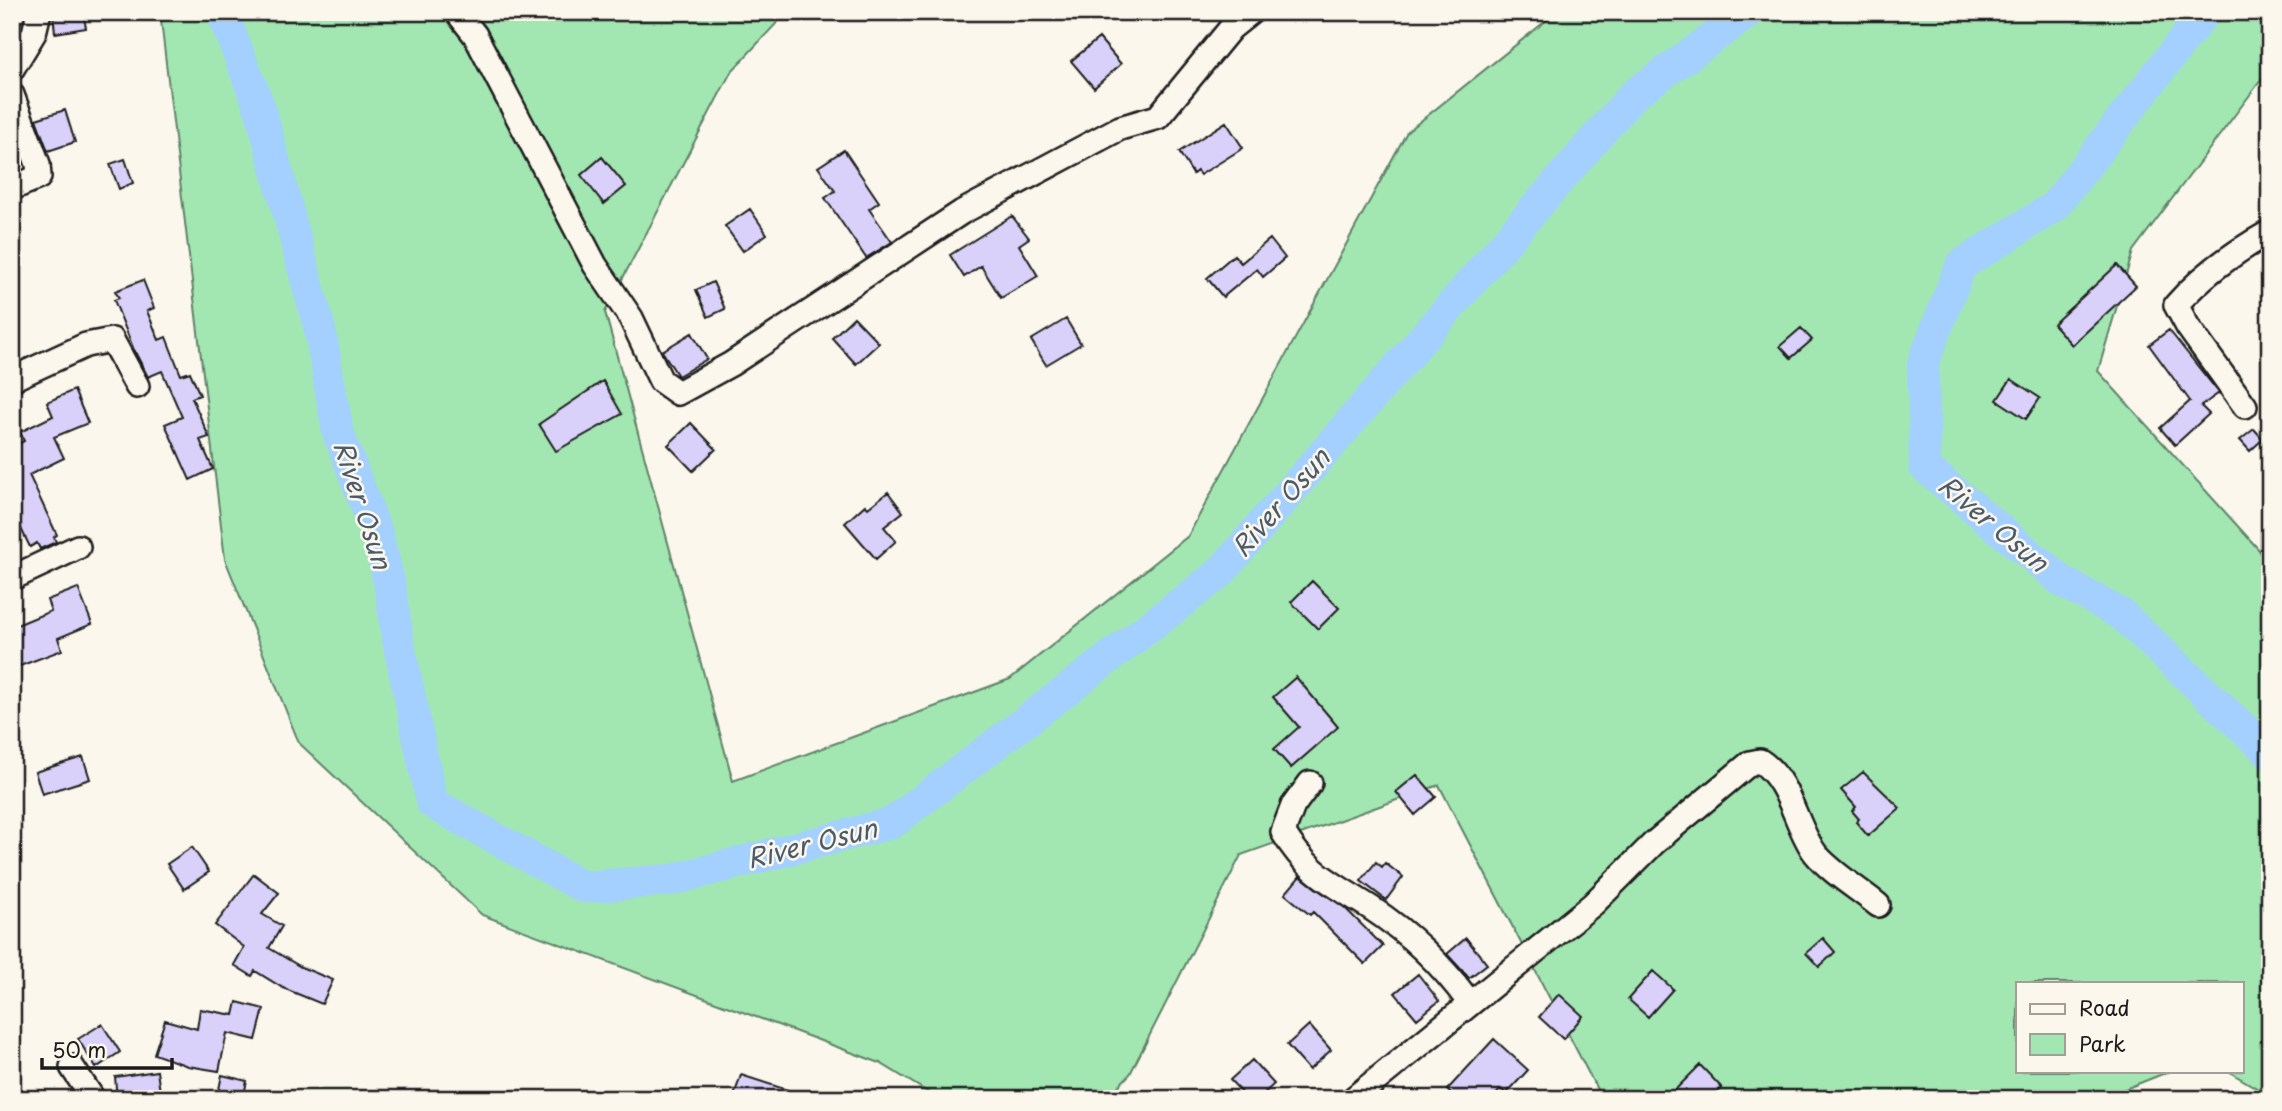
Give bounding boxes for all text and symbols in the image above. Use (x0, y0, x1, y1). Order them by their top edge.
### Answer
water label: River Osun (324, 435, 403, 575)
water label: River Osun (1221, 438, 1339, 565)
water label: River Osun (1930, 465, 2058, 581)
water label: River Osun (742, 807, 882, 878)
legend (2016, 982, 2244, 1072)
text: Road (2079, 991, 2130, 1023)
scale bar (42, 1027, 172, 1071)
text: Park (2079, 1027, 2126, 1059)
text: 50 m (52, 1033, 106, 1065)

